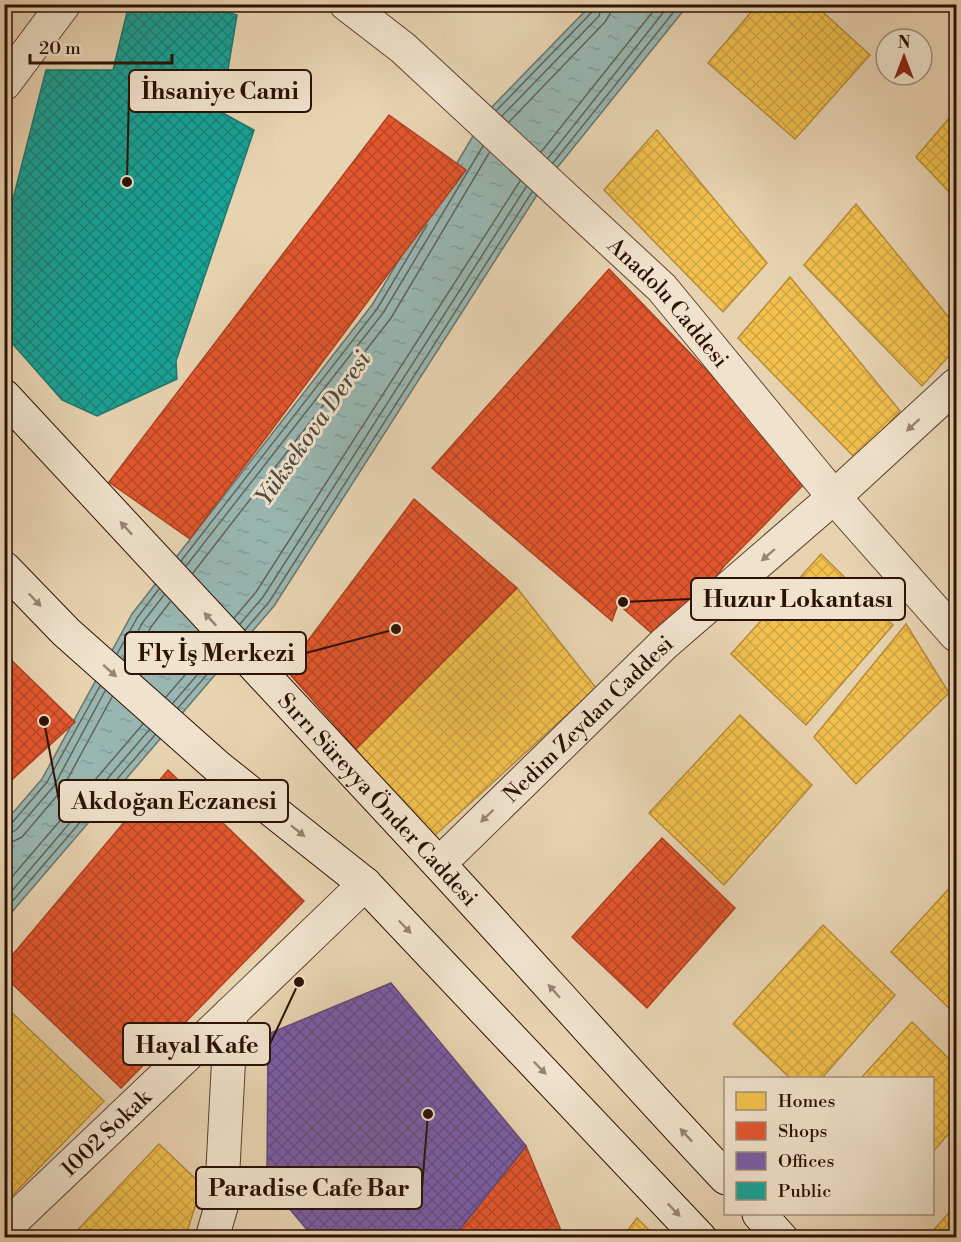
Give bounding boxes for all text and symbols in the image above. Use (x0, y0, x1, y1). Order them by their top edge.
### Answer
scale bar (30, 27, 172, 65)
north arrow (874, 27, 934, 87)
text: N (898, 33, 911, 53)
text: 20 m (39, 37, 81, 60)
callout: İhsaniye Cami (129, 70, 311, 112)
text: İhsaniye Cami (141, 75, 299, 107)
street label: Anadolu Caddesi (601, 232, 734, 374)
water label: Yüksekova Deresi (250, 345, 378, 511)
one-way arrow (906, 418, 921, 432)
one-way arrow (120, 521, 133, 536)
one-way arrow (761, 548, 776, 561)
callout: Huzur Lokantası (691, 578, 905, 620)
text: Huzur Lokantası (703, 585, 893, 615)
one-way arrow (28, 593, 42, 608)
one-way arrow (204, 612, 217, 627)
street label: Nedim Zeydan Caddesi (498, 630, 679, 809)
callout: Fly İş Merkezi (125, 632, 306, 674)
text: Fly İş Merkezi (137, 637, 295, 669)
one-way arrow (102, 664, 117, 677)
street label: Sırrı Süreyya Önder Caddesi (272, 688, 483, 912)
callout: Akdoğan Eczanesi (59, 780, 288, 822)
text: Akdoğan Eczanesi (70, 787, 277, 817)
one-way arrow (481, 809, 495, 823)
one-way arrow (290, 824, 306, 837)
one-way arrow (398, 919, 412, 933)
one-way arrow (547, 984, 561, 999)
callout: Hayal Kafe (123, 1023, 270, 1065)
text: Hayal Kafe (135, 1031, 259, 1061)
one-way arrow (532, 1061, 546, 1075)
legend (724, 1077, 934, 1215)
street label: 1002 Sokak (56, 1083, 158, 1183)
text: Homes (778, 1090, 835, 1113)
text: Shops (778, 1120, 828, 1143)
one-way arrow (679, 1128, 693, 1142)
text: Offices (778, 1150, 834, 1173)
callout: Paradise Cafe Bar (196, 1167, 422, 1209)
text: Paradise Cafe Bar (208, 1174, 410, 1204)
text: Public (778, 1180, 831, 1203)
one-way arrow (667, 1202, 681, 1217)

